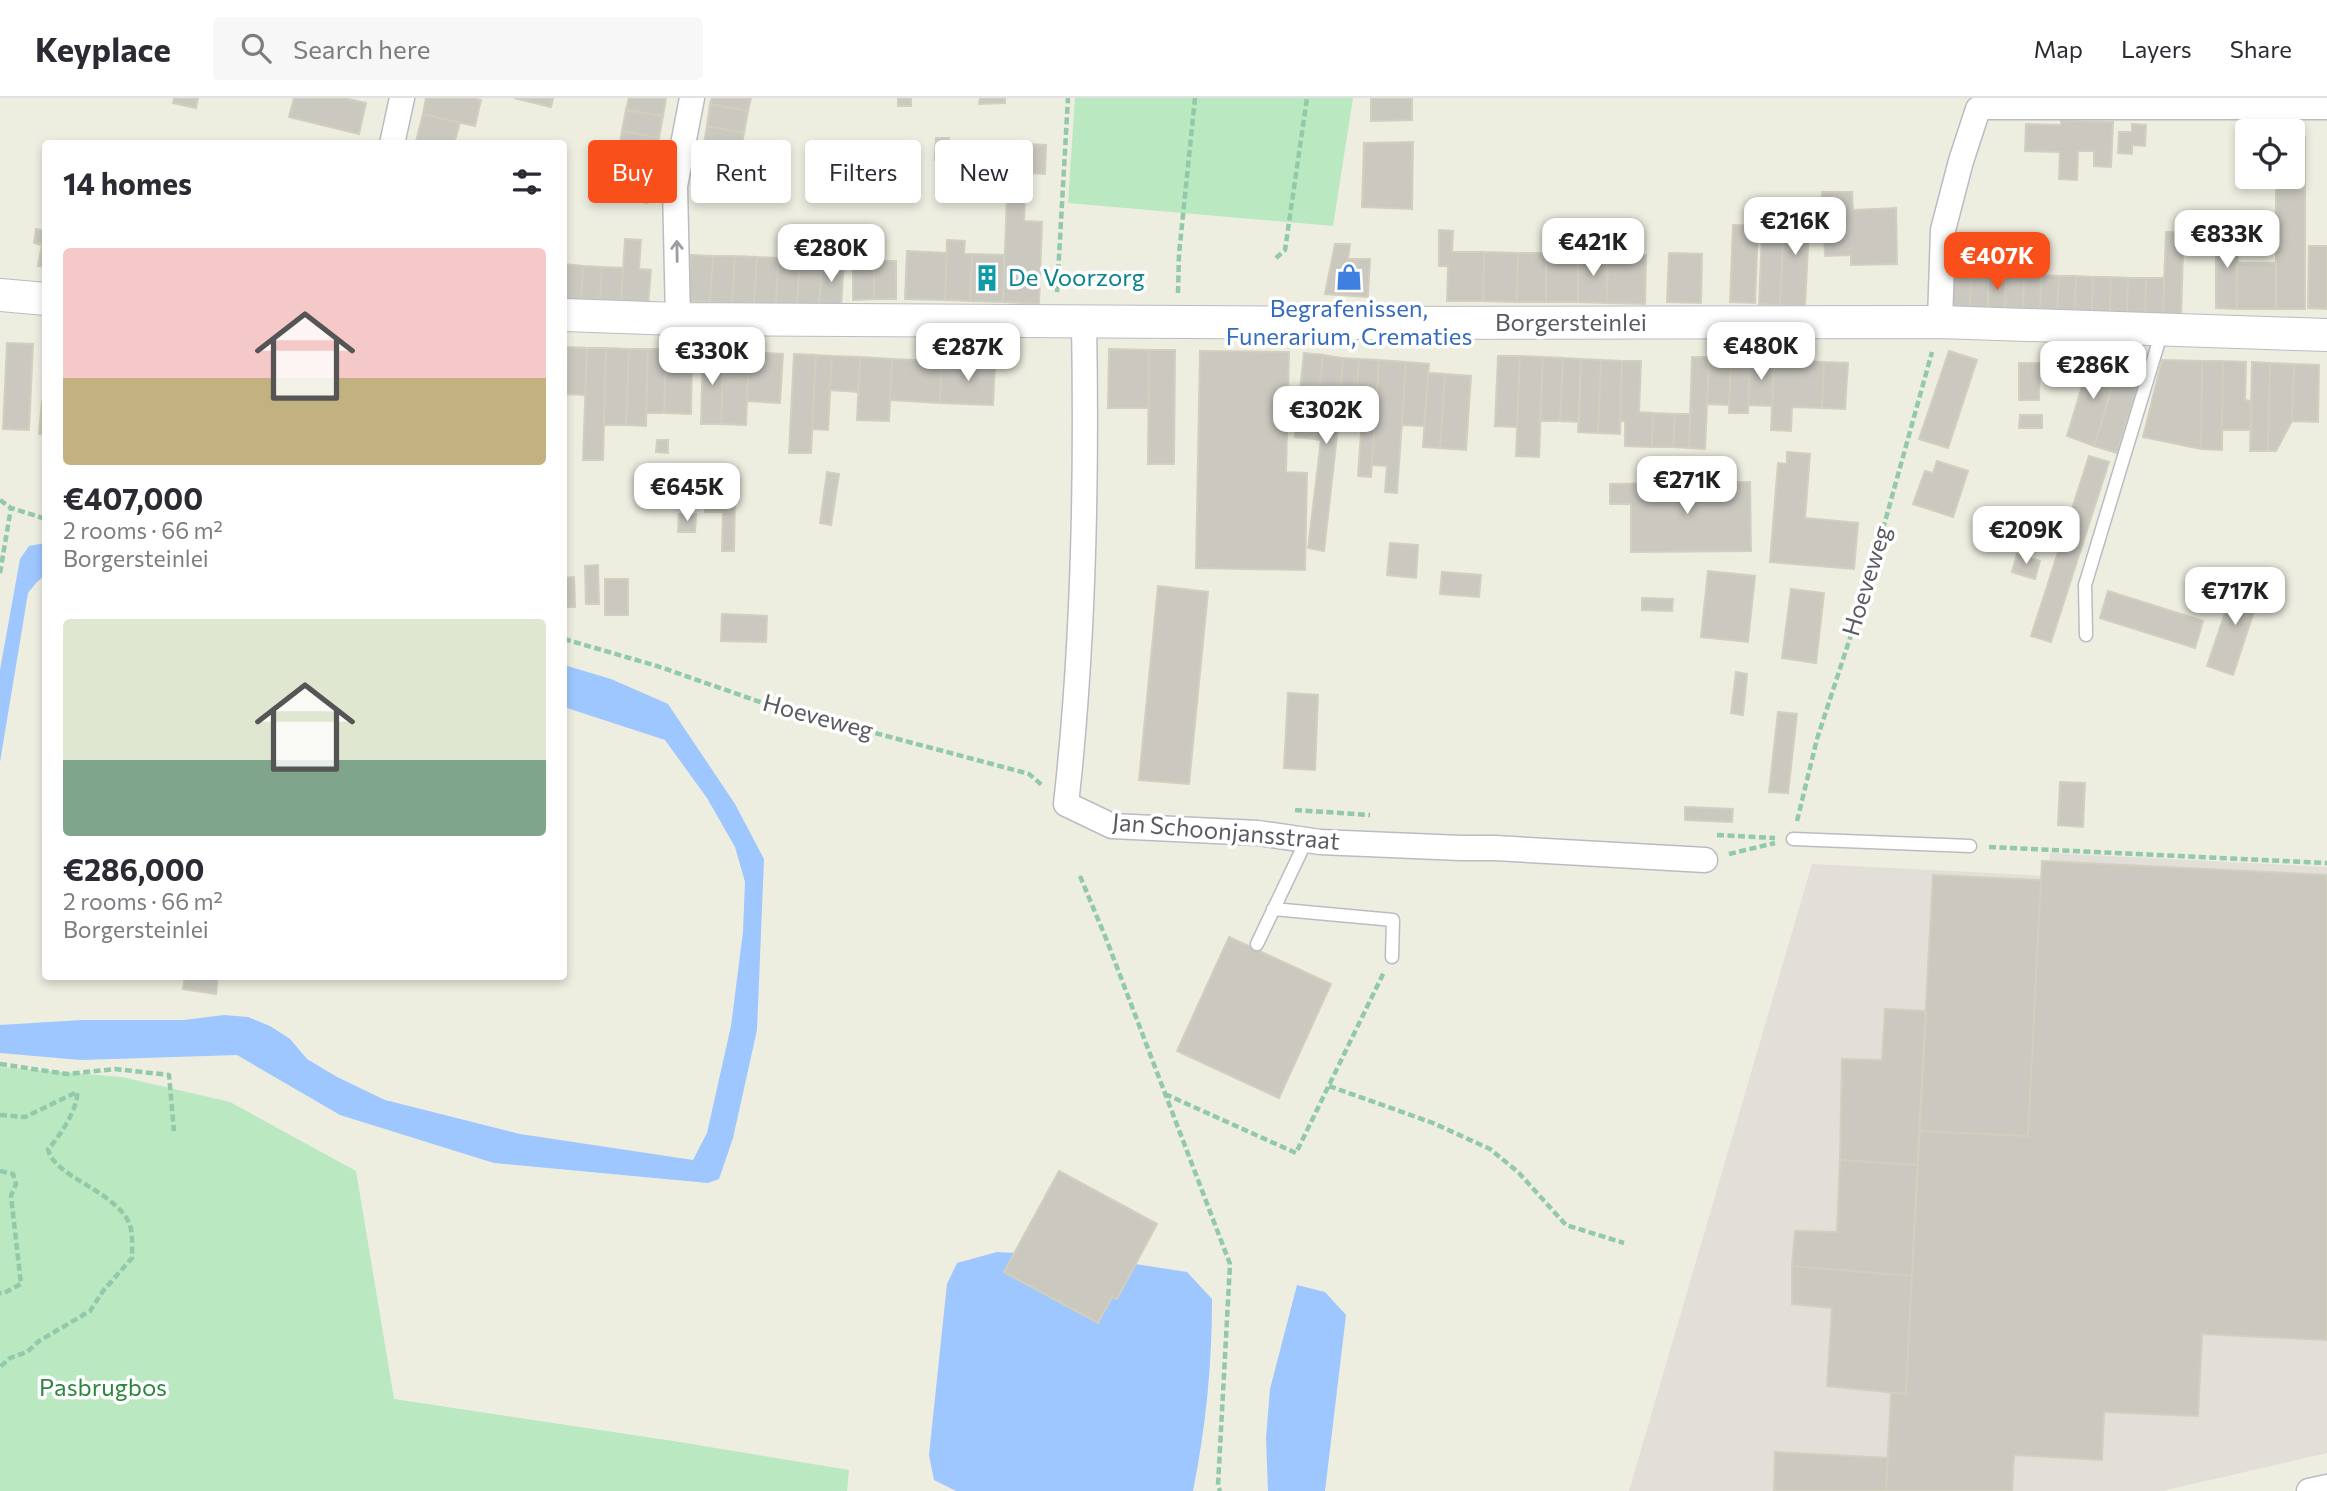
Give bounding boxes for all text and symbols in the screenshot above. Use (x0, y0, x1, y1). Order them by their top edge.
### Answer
search box (213, 17, 703, 80)
text: Keyplace (35, 28, 171, 69)
icon: search (237, 29, 275, 67)
text: Search here (293, 33, 430, 64)
text: Map (2034, 34, 2083, 63)
text: Layers (2121, 34, 2192, 63)
text: Share (2230, 34, 2292, 63)
map controls (2235, 119, 2305, 189)
button: locate (2235, 119, 2305, 189)
chip: Buy (588, 140, 677, 203)
chip: Rent (691, 140, 791, 203)
chip: Filters (805, 140, 921, 203)
chip: New (935, 140, 1033, 203)
icon: filters (508, 163, 546, 201)
text: 14 homes (63, 164, 192, 201)
pin: €216K (1746, 198, 1844, 257)
text: €216K (1760, 206, 1830, 234)
pin: €833K (2178, 211, 2276, 270)
pin: €421K (1544, 218, 1642, 278)
text: €833K (2191, 219, 2264, 247)
pin: €280K (782, 225, 880, 284)
text: €421K (1558, 227, 1628, 255)
pin: €407K (1948, 232, 2046, 292)
text: €280K (794, 233, 868, 261)
one-way arrow (670, 240, 683, 263)
text: €407K (1960, 241, 2034, 269)
place label: De Voorzorg (1008, 262, 1145, 291)
shop icon: Begrafenissen, Funerarium, Crematies (1334, 262, 1364, 292)
building icon: De Voorzorg (972, 263, 1002, 293)
icon: home (242, 293, 368, 419)
place label: Begrafenissen, Funerarium, Crematies (1226, 293, 1472, 350)
street label: Borgersteinlei (1495, 307, 1647, 336)
pin: €480K (1712, 322, 1810, 382)
pin: €287K (919, 324, 1017, 383)
pin: €330K (663, 328, 761, 387)
text: €480K (1723, 331, 1799, 359)
text: €287K (932, 332, 1004, 360)
text: €330K (675, 336, 749, 364)
pin: €286K (2044, 342, 2142, 401)
text: €286K (2056, 350, 2130, 378)
pin: €302K (1277, 386, 1375, 446)
text: €302K (1289, 395, 1363, 423)
pin: €271K (1638, 456, 1736, 516)
pin: €645K (638, 464, 736, 523)
text: €271K (1653, 465, 1721, 493)
text: €645K (650, 472, 724, 500)
text: €407,000 (63, 479, 203, 516)
pin: €209K (1977, 506, 2075, 566)
text: €209K (1989, 515, 2063, 543)
text: 2 rooms · 66 m² (63, 516, 223, 544)
street label: Hoeveweg (1835, 522, 1896, 639)
text: Borgersteinlei (63, 544, 209, 572)
pin: €717K (2186, 568, 2284, 627)
text: €717K (2201, 576, 2269, 604)
icon: home (242, 664, 368, 790)
street label: Hoeveweg (760, 687, 877, 744)
street label: Jan Schoonjansstraat (1111, 806, 1341, 855)
text: €286,000 (63, 850, 205, 887)
text: 2 rooms · 66 m² (63, 887, 223, 915)
text: Borgersteinlei (63, 915, 209, 943)
park label: Pasbrugbos (39, 1372, 167, 1401)

